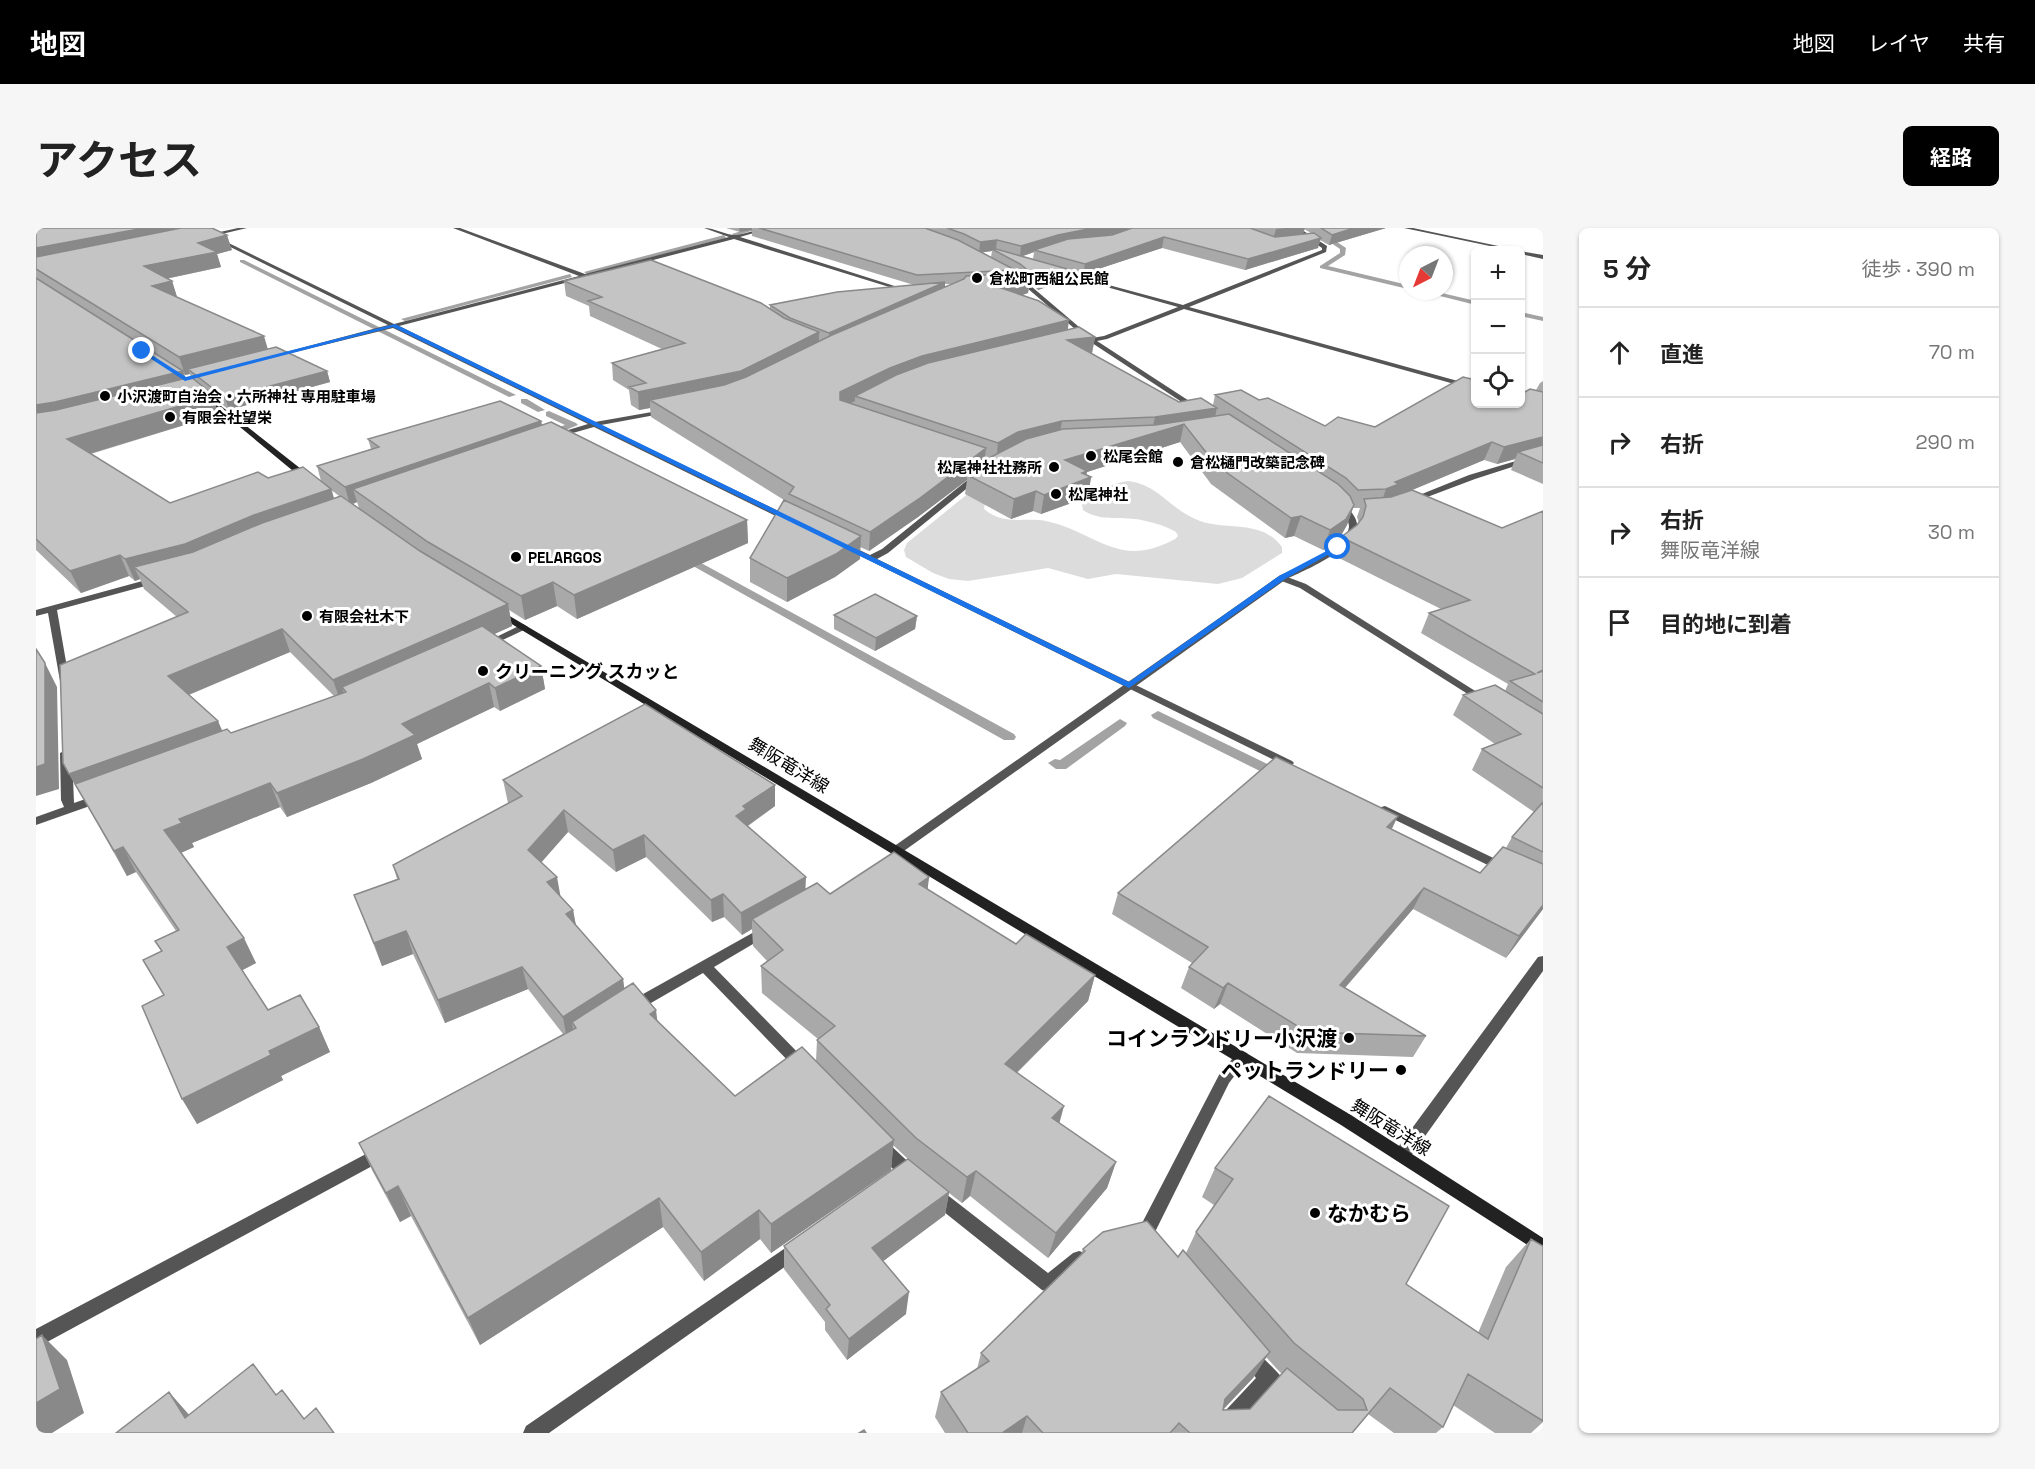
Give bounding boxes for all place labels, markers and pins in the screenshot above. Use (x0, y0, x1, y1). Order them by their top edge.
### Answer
place label: 倉松町西組公民館 (989, 269, 1109, 288)
marker: 倉松町西組公民館 (970, 271, 984, 285)
place label: 小沢渡町自治会・六所神社 専用駐車場 (117, 387, 376, 406)
marker: 小沢渡町自治会・六所神社 専用駐車場 (98, 389, 112, 403)
place label: 有限会社望栄 (182, 408, 272, 427)
marker: 有限会社望栄 (163, 410, 177, 424)
place label: 松尾会館 (1103, 447, 1163, 466)
marker: 松尾会館 (1084, 449, 1098, 463)
place label: 倉松樋門改築記念碑 (1190, 453, 1325, 472)
marker: 倉松樋門改築記念碑 (1171, 455, 1185, 469)
place label: 松尾神社社務所 (937, 458, 1042, 477)
marker: 松尾神社社務所 (1047, 460, 1061, 474)
place label: 松尾神社 (1068, 485, 1128, 504)
marker: 松尾神社 (1049, 487, 1063, 501)
place label: PELARGOS (528, 548, 602, 567)
marker: PELARGOS (509, 550, 523, 564)
place label: 有限会社木下 (319, 607, 409, 626)
marker: 有限会社木下 (300, 609, 314, 623)
place label: クリーニング スカッと (495, 660, 680, 683)
marker: クリーニング スカッと (476, 664, 490, 678)
place label: コインランドリー小沢渡 (1106, 1025, 1337, 1052)
marker: コインランドリー小沢渡 (1342, 1031, 1356, 1045)
place label: ペットランドリー (1221, 1057, 1389, 1084)
marker: ペットランドリー (1394, 1063, 1408, 1077)
place label: なかむら (1327, 1200, 1411, 1227)
marker: なかむら (1308, 1206, 1322, 1220)

